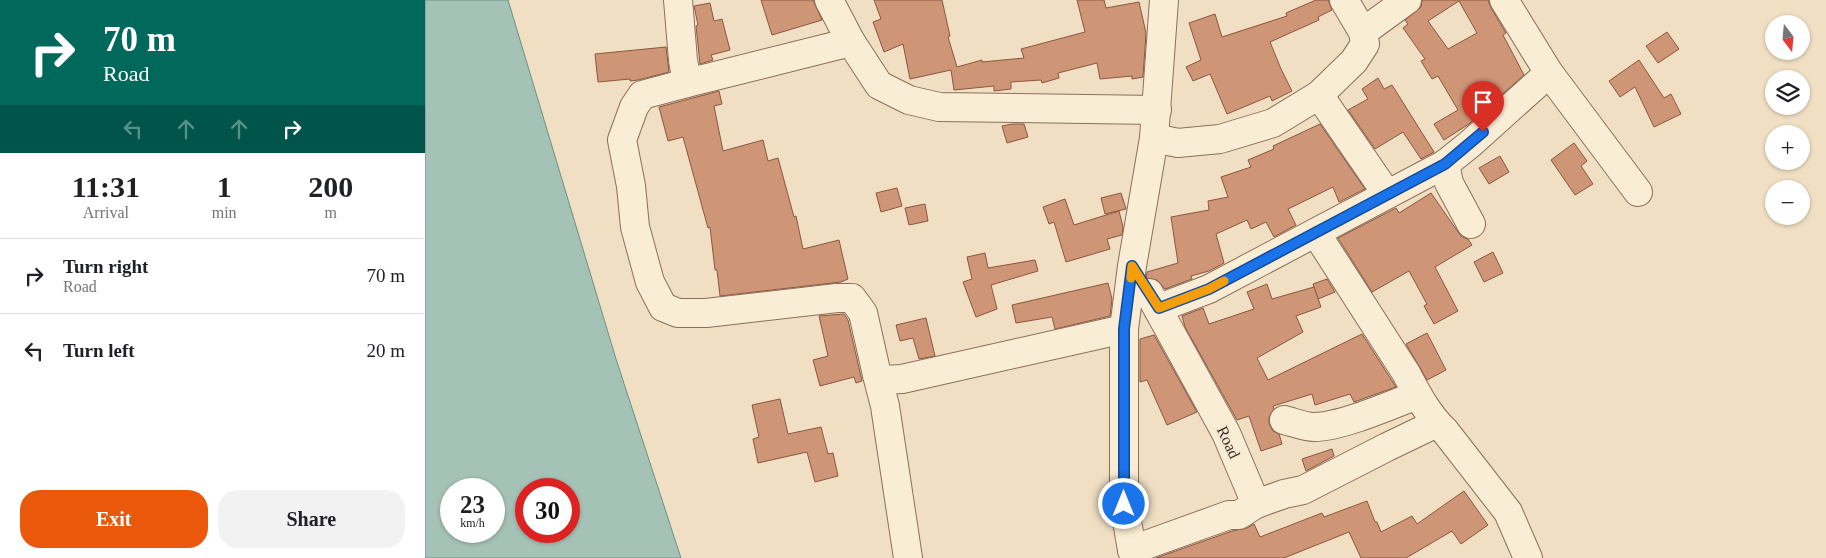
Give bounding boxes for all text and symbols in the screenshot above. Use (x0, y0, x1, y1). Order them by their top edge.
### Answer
north arrow (1765, 15, 1810, 60)
map controls (1765, 15, 1810, 225)
icon: right (20, 20, 85, 85)
text: 70 m (103, 20, 176, 59)
text: Road (103, 61, 149, 86)
button: layers (1765, 70, 1810, 115)
pin (1462, 81, 1504, 132)
icon: arrive (1469, 88, 1497, 116)
icon: left (119, 115, 147, 143)
icon: ahead (172, 115, 200, 143)
icon: ahead (225, 115, 253, 143)
icon: right (278, 115, 306, 143)
button: + (1765, 125, 1810, 170)
text: 11:31 (72, 170, 140, 203)
text: 1 (217, 170, 232, 203)
text: 200 (308, 170, 353, 203)
button: − (1765, 180, 1810, 225)
text: Arrival (83, 204, 129, 221)
text: min (212, 204, 237, 221)
text: m (325, 204, 337, 221)
text: Turn right (63, 256, 148, 277)
icon: right (20, 262, 48, 290)
text: 70 m (366, 265, 405, 286)
text: Road (63, 278, 97, 295)
icon: left (20, 337, 48, 365)
text: Turn left (63, 340, 135, 361)
text: 20 m (366, 340, 405, 361)
street label: Road (1214, 423, 1243, 461)
position arrow (1097, 477, 1149, 529)
speed limit sign: 30 (515, 478, 580, 543)
button: Exit (20, 490, 208, 548)
button: Share (218, 490, 405, 548)
text: 23 (460, 491, 485, 518)
text: km/h (460, 516, 485, 530)

